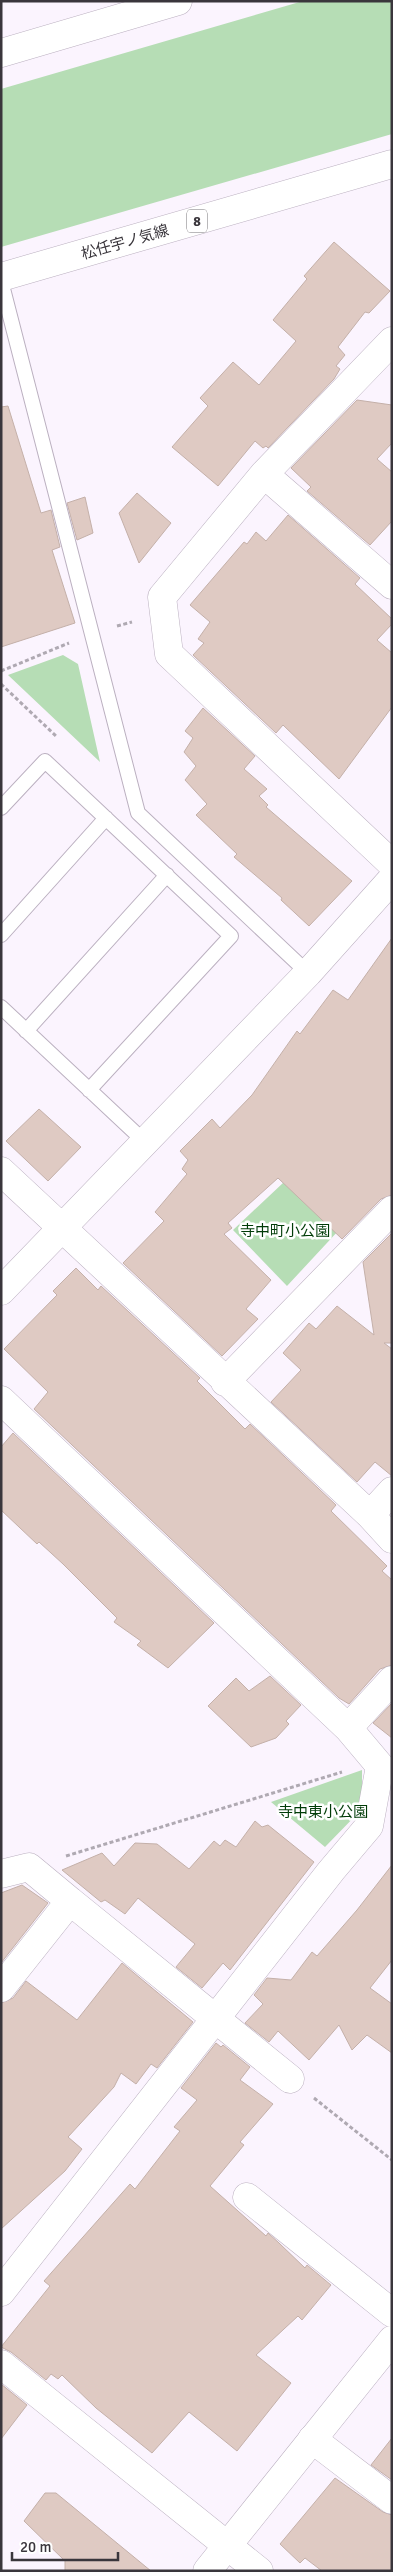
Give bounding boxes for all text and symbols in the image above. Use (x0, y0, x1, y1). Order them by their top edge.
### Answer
road number: 8 (187, 210, 207, 232)
street label: 松任宇ノ気線 (79, 221, 171, 263)
park label: 寺中町小公園 (240, 1222, 330, 1240)
park label: 寺中東小公園 (278, 1803, 368, 1821)
scale bar (12, 2530, 119, 2562)
text: 20 m (20, 2538, 51, 2556)

